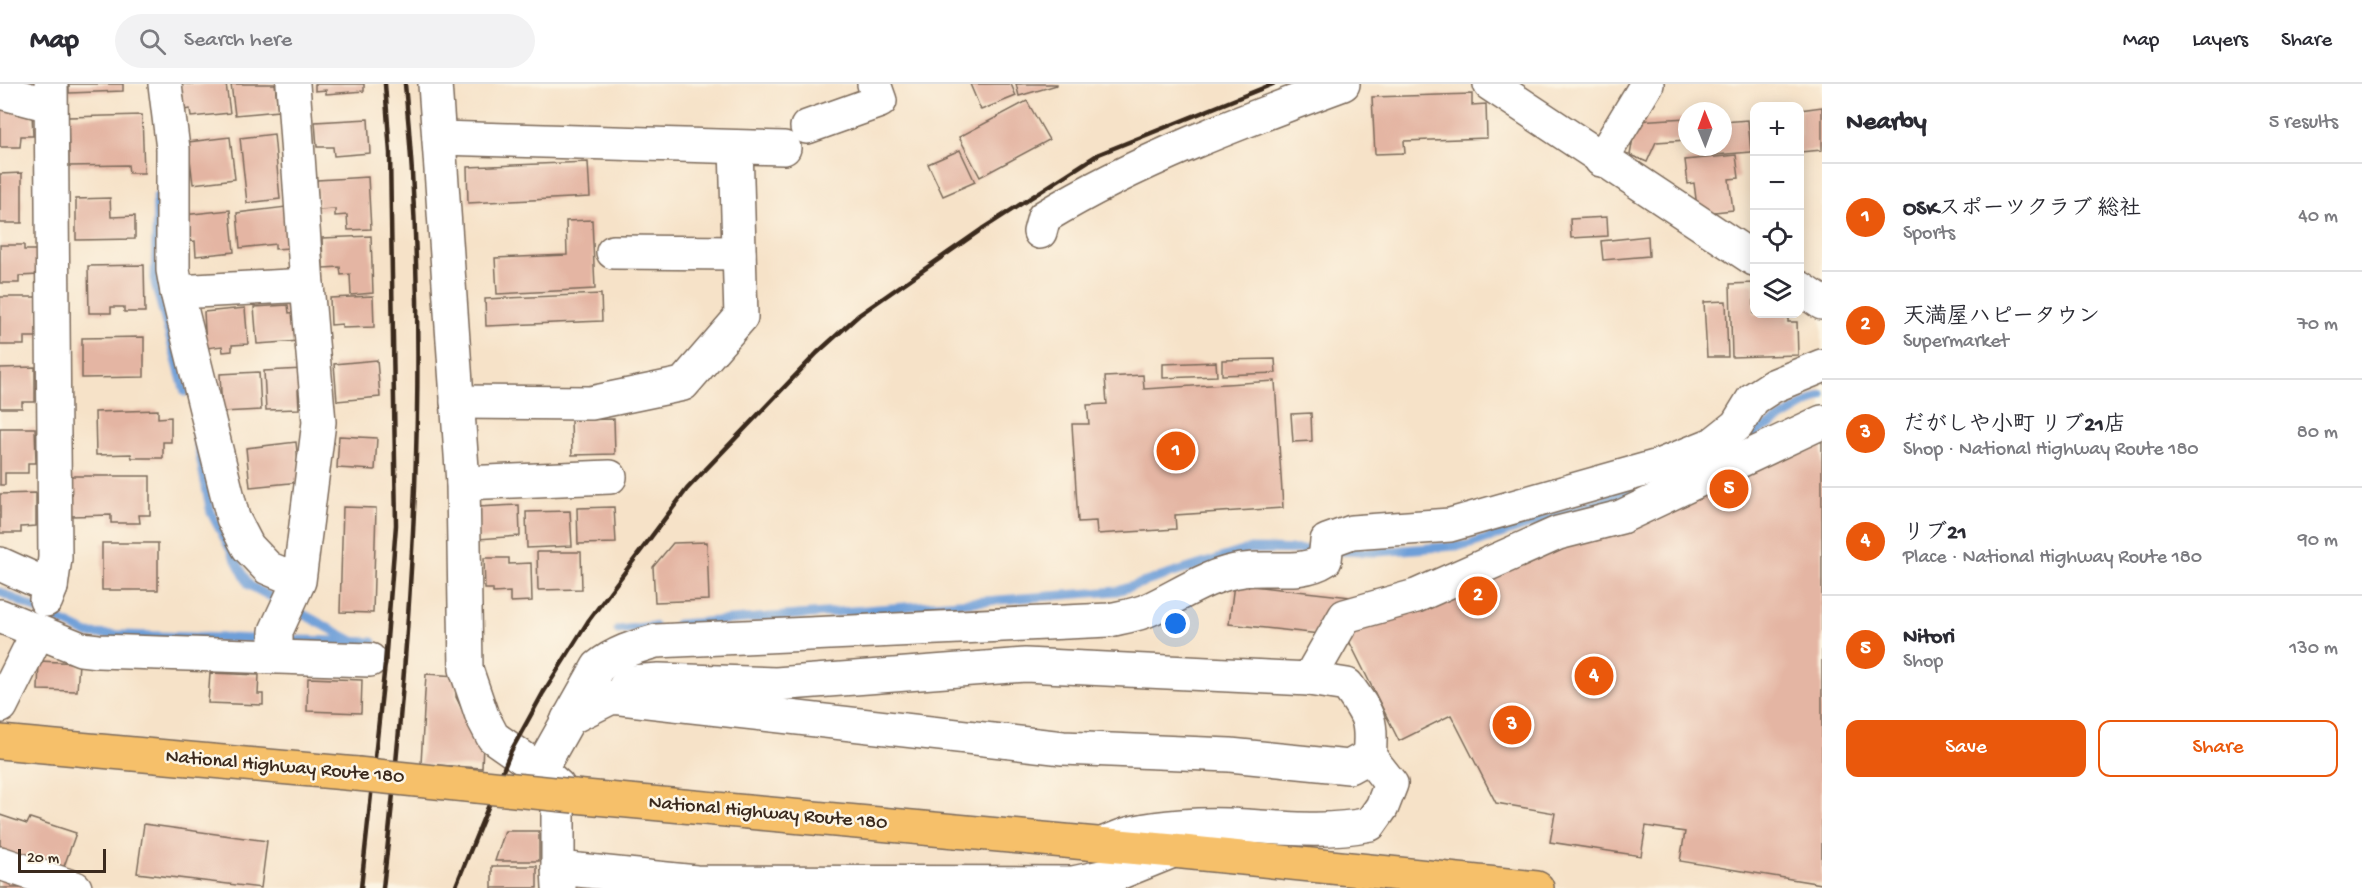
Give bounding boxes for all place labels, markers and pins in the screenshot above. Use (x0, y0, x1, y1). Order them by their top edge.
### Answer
pin: 1 (1156, 428, 1196, 473)
pin: 5 (1710, 466, 1748, 512)
pin: 2 (1458, 574, 1498, 618)
pin: 4 (1574, 654, 1614, 698)
pin: 3 (1492, 702, 1532, 748)

